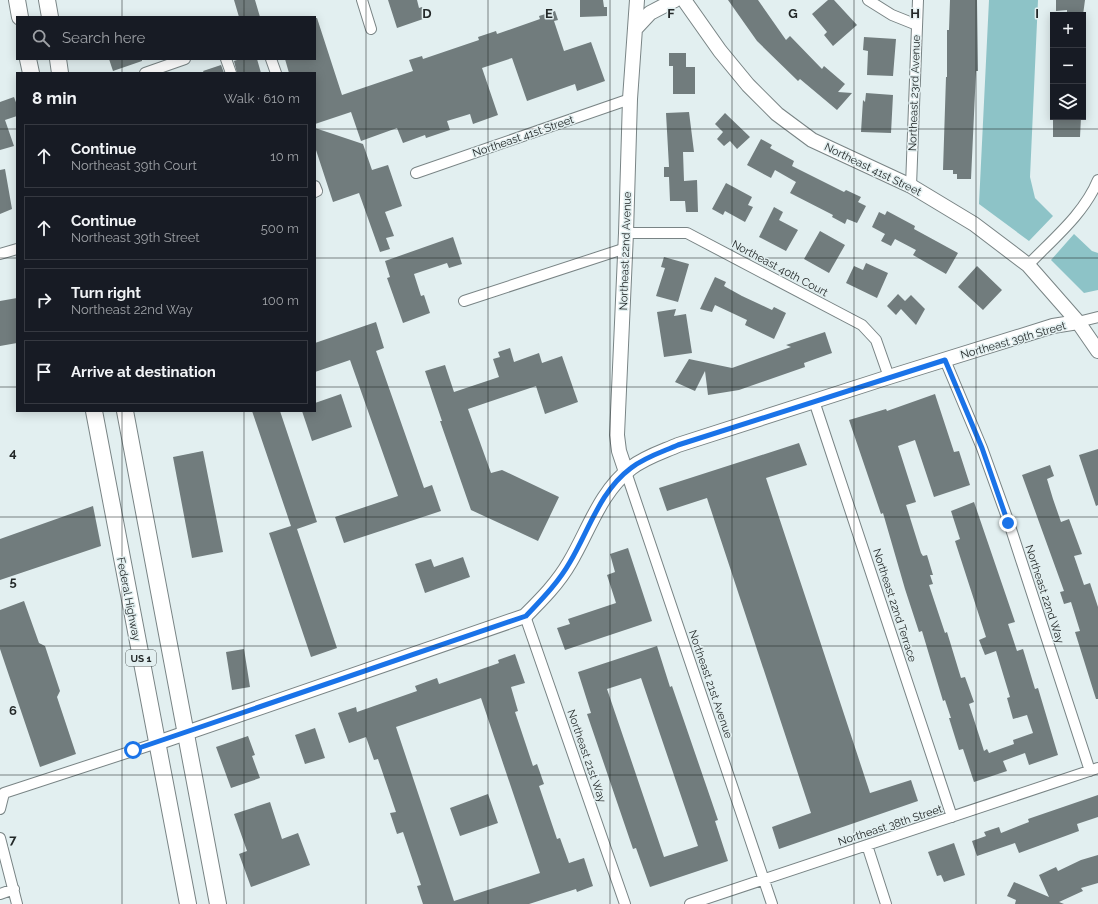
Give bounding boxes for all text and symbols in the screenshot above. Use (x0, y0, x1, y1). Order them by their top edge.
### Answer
text: D (422, 6, 432, 21)
text: E (545, 6, 553, 21)
text: F (667, 6, 675, 21)
text: G (788, 6, 798, 21)
text: H (910, 6, 920, 21)
text: I (1035, 6, 1039, 21)
map controls (1050, 12, 1086, 120)
button: + (1050, 12, 1086, 48)
search box (16, 16, 316, 60)
icon: search (30, 27, 52, 49)
text: Search here (62, 29, 145, 47)
street label: Northeast 23rd Avenue (906, 34, 923, 151)
button: − (1050, 48, 1086, 84)
button: layers (1050, 84, 1086, 120)
text: 8 min (32, 88, 77, 108)
text: Walk · 610 m (224, 91, 300, 106)
street label: Northeast 41st Street (471, 113, 576, 160)
text: Continue (71, 140, 136, 158)
street label: Northeast 41st Street (822, 140, 924, 199)
icon: ahead (33, 145, 55, 167)
text: 10 m (270, 149, 299, 164)
text: Northeast 39th Court (71, 158, 197, 173)
street label: Northeast 22nd Avenue (617, 191, 634, 311)
text: Continue (71, 212, 136, 230)
icon: ahead (33, 217, 55, 239)
text: 500 m (261, 221, 299, 236)
text: Northeast 39th Street (71, 230, 200, 245)
street label: Northeast 40th Court (729, 238, 830, 299)
text: Turn right (71, 284, 141, 302)
icon: right (33, 289, 55, 311)
text: 100 m (262, 293, 299, 308)
text: Northeast 22nd Way (71, 302, 193, 317)
street label: Northeast 39th Street (959, 319, 1068, 362)
icon: arrive (33, 361, 55, 383)
text: Arrive at destination (71, 363, 216, 381)
text: 4 (9, 445, 17, 460)
route end (999, 514, 1017, 532)
street label: Northeast 22nd Way (1022, 543, 1067, 645)
street label: Northeast 22nd Terrace (870, 547, 919, 664)
street label: Federal Highway (114, 556, 143, 642)
text: 5 (9, 574, 17, 589)
street label: Northeast 21st Avenue (686, 628, 735, 741)
road number: US 1 (126, 650, 156, 666)
text: 6 (9, 703, 17, 718)
street label: Northeast 21st Way (564, 708, 609, 805)
route start (124, 741, 142, 759)
street label: Northeast 38th Street (836, 802, 944, 848)
text: 7 (9, 832, 17, 847)

